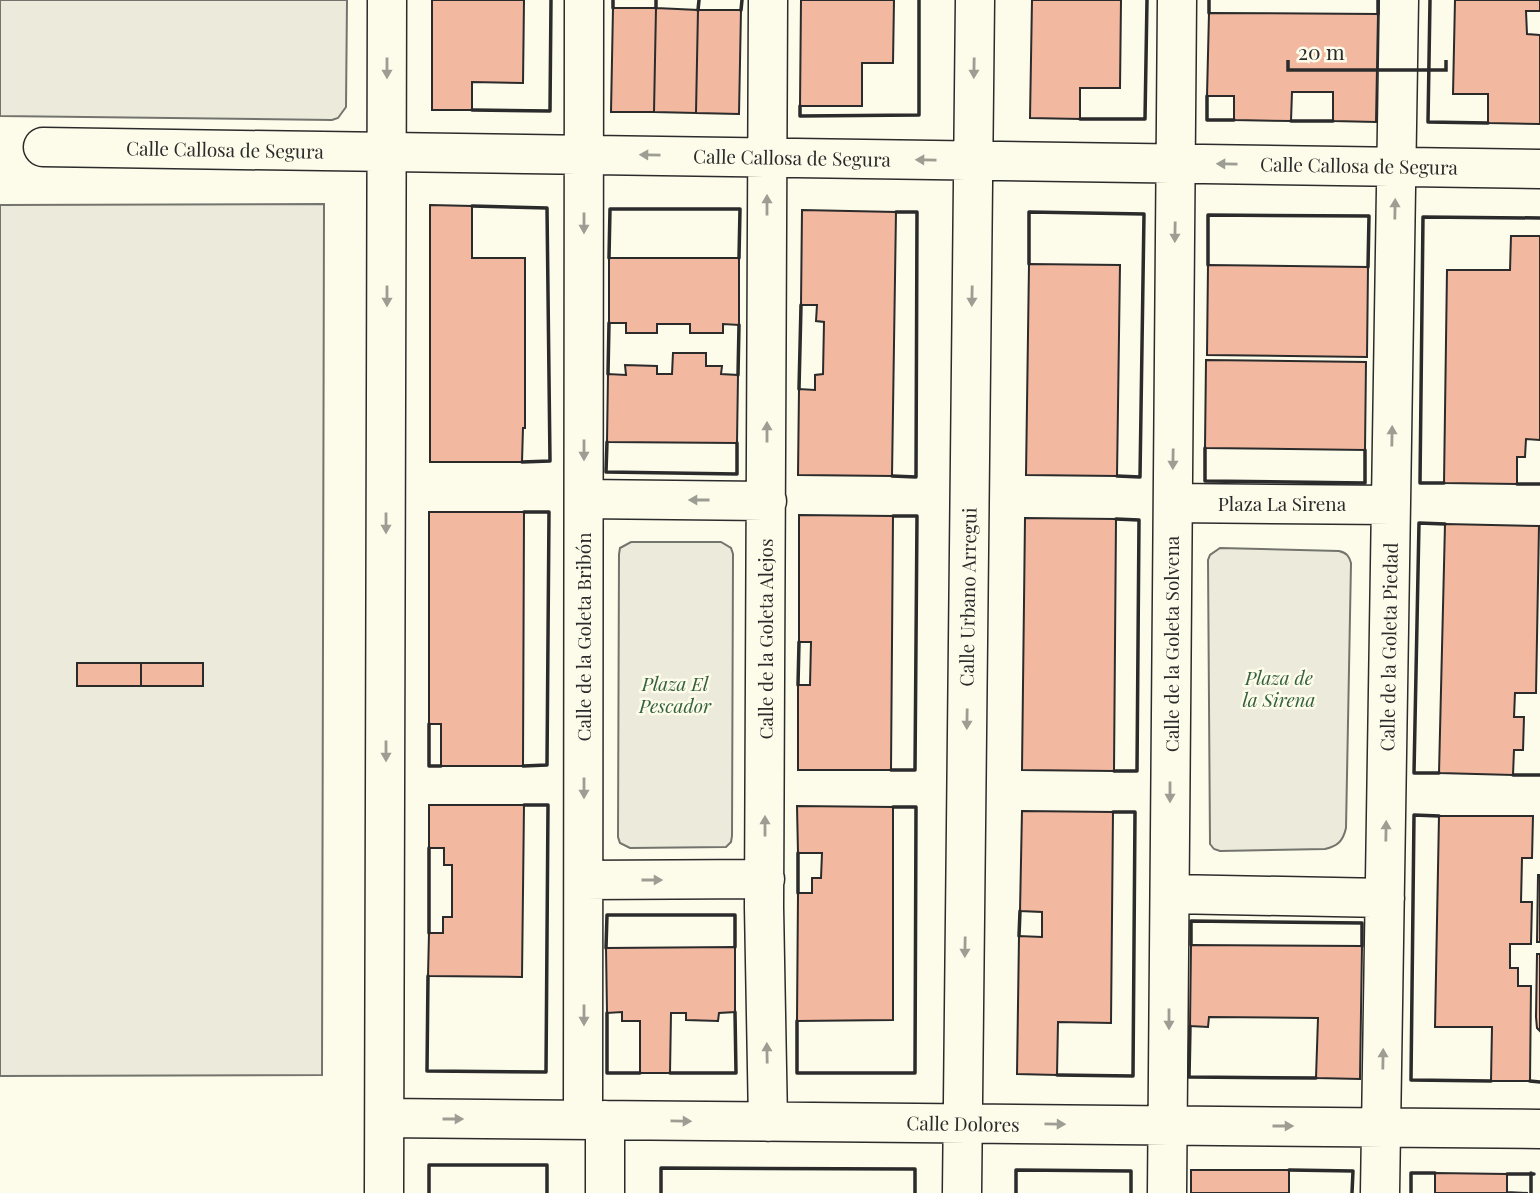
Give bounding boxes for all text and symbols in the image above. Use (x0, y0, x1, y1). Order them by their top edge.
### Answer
scale bar (1288, 28, 1446, 72)
text: 20 m (1298, 37, 1345, 65)
one-way arrow (381, 57, 393, 79)
one-way arrow (968, 57, 980, 79)
street label: Calle Callosa de Segura (126, 134, 325, 164)
street label: Calle Callosa de Segura (693, 142, 892, 172)
one-way arrow (638, 150, 660, 161)
street label: Calle Callosa de Segura (1260, 150, 1459, 180)
one-way arrow (915, 154, 937, 165)
one-way arrow (1216, 158, 1238, 170)
one-way arrow (761, 194, 773, 216)
one-way arrow (1389, 198, 1401, 220)
one-way arrow (578, 212, 590, 234)
one-way arrow (1169, 221, 1181, 243)
one-way arrow (381, 285, 393, 307)
one-way arrow (966, 285, 977, 307)
one-way arrow (761, 421, 773, 443)
one-way arrow (1386, 425, 1398, 447)
one-way arrow (578, 439, 590, 461)
one-way arrow (1167, 449, 1179, 471)
street label: Plaza La Sirena (1218, 490, 1347, 516)
one-way arrow (687, 494, 709, 506)
street label: Calle Urbano Arregui (952, 507, 982, 687)
one-way arrow (380, 512, 392, 534)
street label: Calle de la Goleta Bribón (570, 532, 596, 742)
street label: Calle de la Goleta Solvena (1158, 535, 1184, 752)
street label: Calle de la Goleta Alejos (752, 538, 778, 740)
street label: Calle de la Goleta Piedad (1373, 542, 1403, 752)
park label: Plaza de la Sirena (1242, 664, 1316, 712)
park label: Plaza El Pescador (638, 670, 712, 718)
one-way arrow (961, 708, 973, 730)
one-way arrow (380, 740, 392, 762)
one-way arrow (578, 777, 590, 799)
one-way arrow (1164, 781, 1176, 803)
one-way arrow (759, 815, 771, 837)
one-way arrow (1380, 820, 1392, 842)
one-way arrow (642, 874, 664, 886)
one-way arrow (959, 936, 970, 958)
one-way arrow (578, 1005, 590, 1027)
one-way arrow (1163, 1008, 1175, 1030)
one-way arrow (761, 1042, 773, 1064)
one-way arrow (1377, 1048, 1388, 1070)
street label: Calle Dolores (906, 1109, 1020, 1137)
one-way arrow (443, 1113, 465, 1125)
one-way arrow (670, 1115, 692, 1127)
one-way arrow (1045, 1119, 1067, 1130)
one-way arrow (1272, 1120, 1294, 1132)

